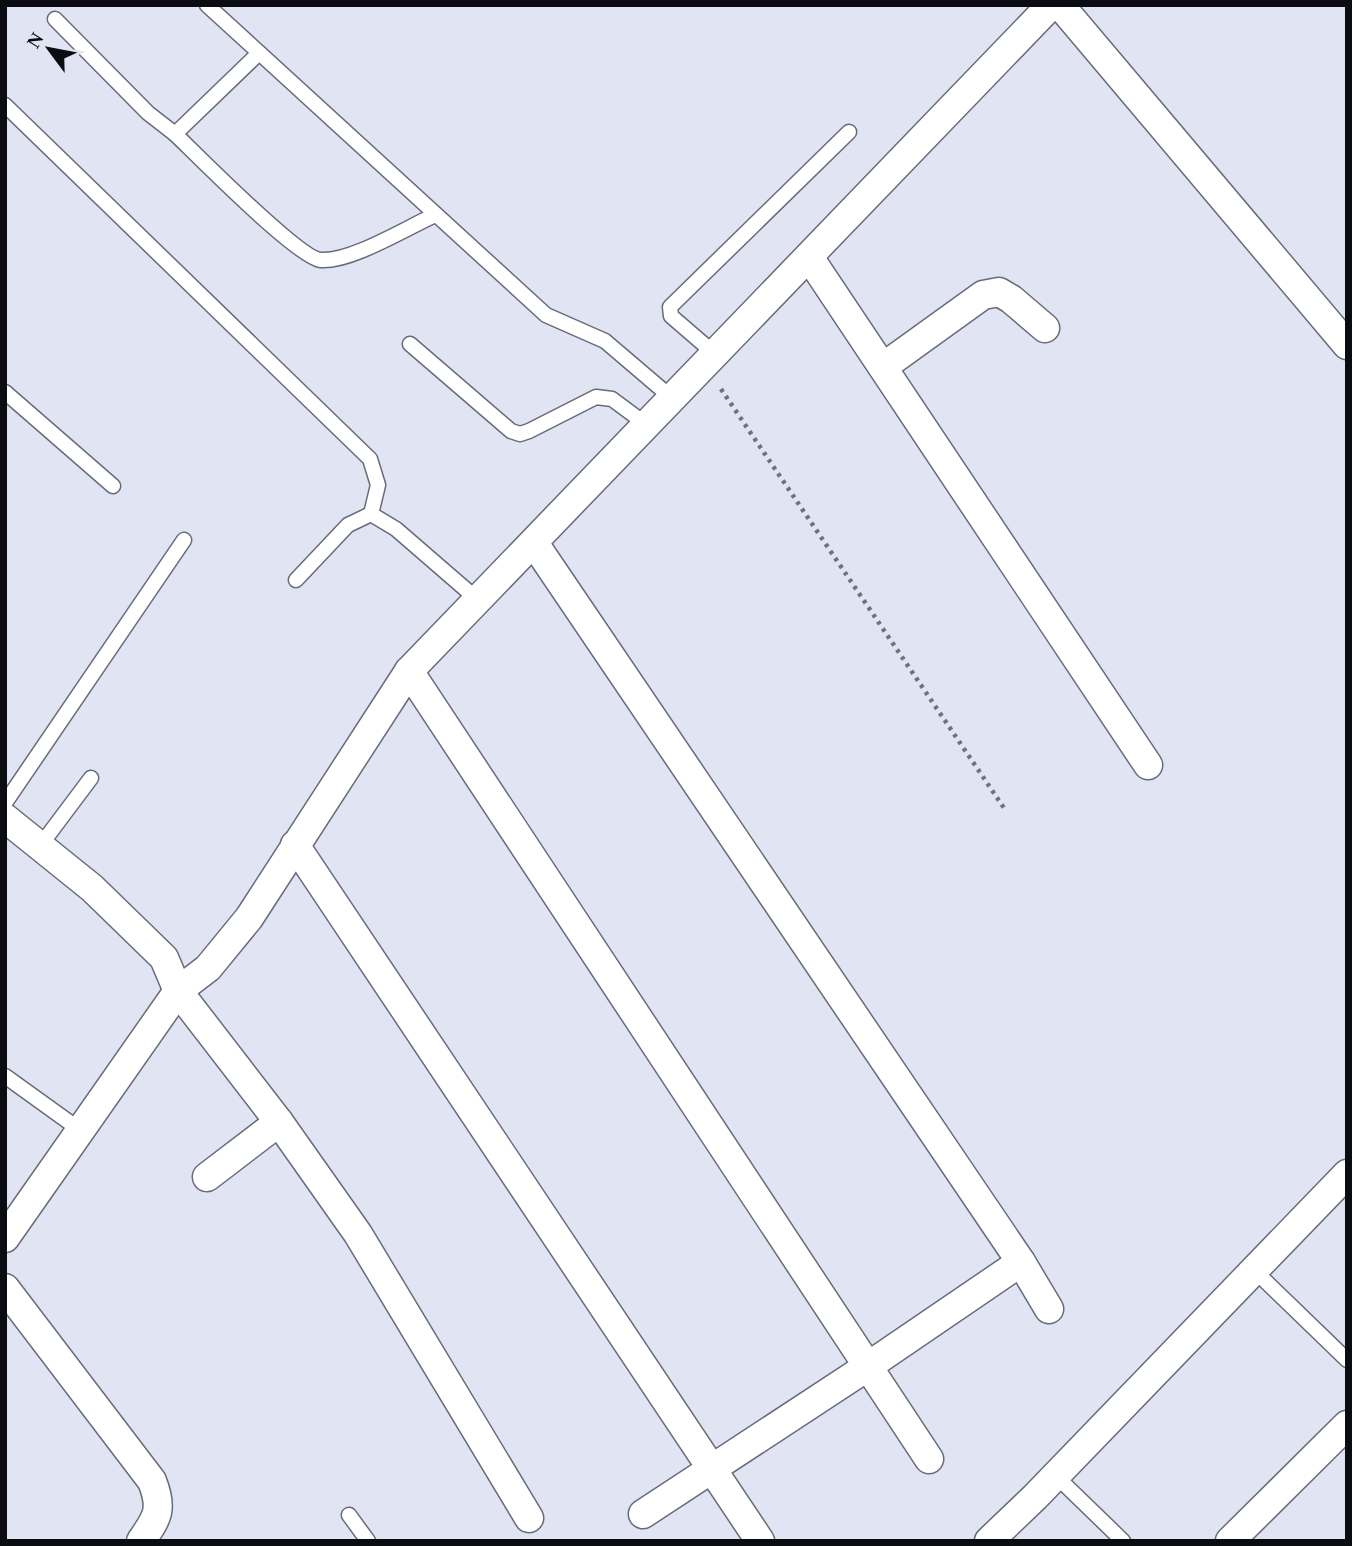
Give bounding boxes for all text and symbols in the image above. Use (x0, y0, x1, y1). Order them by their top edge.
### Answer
north arrow (14, 14, 84, 84)
text: N (22, 29, 48, 52)

